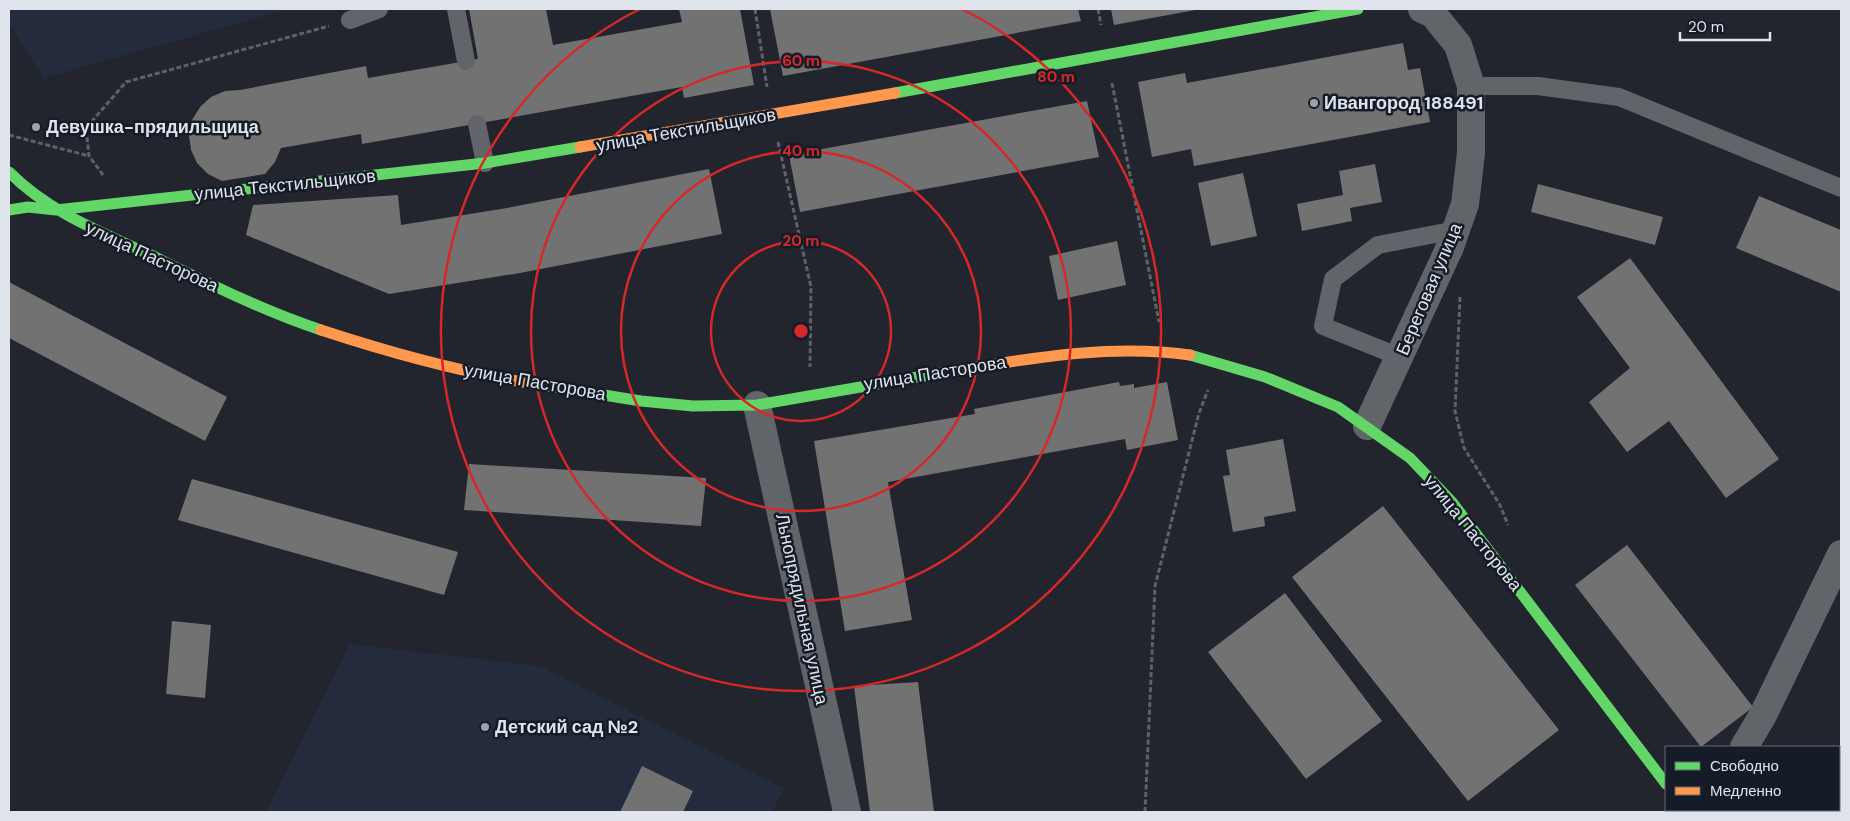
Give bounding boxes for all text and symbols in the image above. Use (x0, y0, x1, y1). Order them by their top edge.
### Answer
scale bar (1680, 10, 1770, 42)
text: 20 m (1688, 17, 1724, 37)
text: 60 m (782, 51, 820, 71)
text: 80 m (1037, 67, 1075, 87)
place label: Ивангород 188491 (1324, 91, 1483, 115)
marker: Ивангород 188491 (1308, 97, 1320, 109)
street label: улица Текстильщиков (594, 102, 778, 158)
place label: Девушка-прядильщица (46, 115, 260, 139)
marker: Девушка-прядильщица (30, 121, 42, 133)
text: 40 m (782, 141, 820, 161)
street label: улица Текстильщиков (193, 164, 377, 206)
street label: улица Пасторова (82, 216, 223, 299)
street label: Береговая улица (1390, 218, 1468, 359)
text: 20 m (783, 231, 819, 251)
centre of rings (792, 322, 810, 340)
street label: улица Пасторова (862, 350, 1009, 396)
street label: улица Пасторова (462, 358, 609, 406)
street label: улица Пасторова (1418, 470, 1528, 597)
street label: Льнопрядильная улица (770, 511, 834, 708)
place label: Детский сад №2 (495, 715, 638, 739)
marker: Детский сад №2 (479, 721, 491, 733)
legend (1665, 746, 1840, 811)
text: Свободно (1710, 756, 1779, 776)
text: Медленно (1710, 781, 1781, 801)

